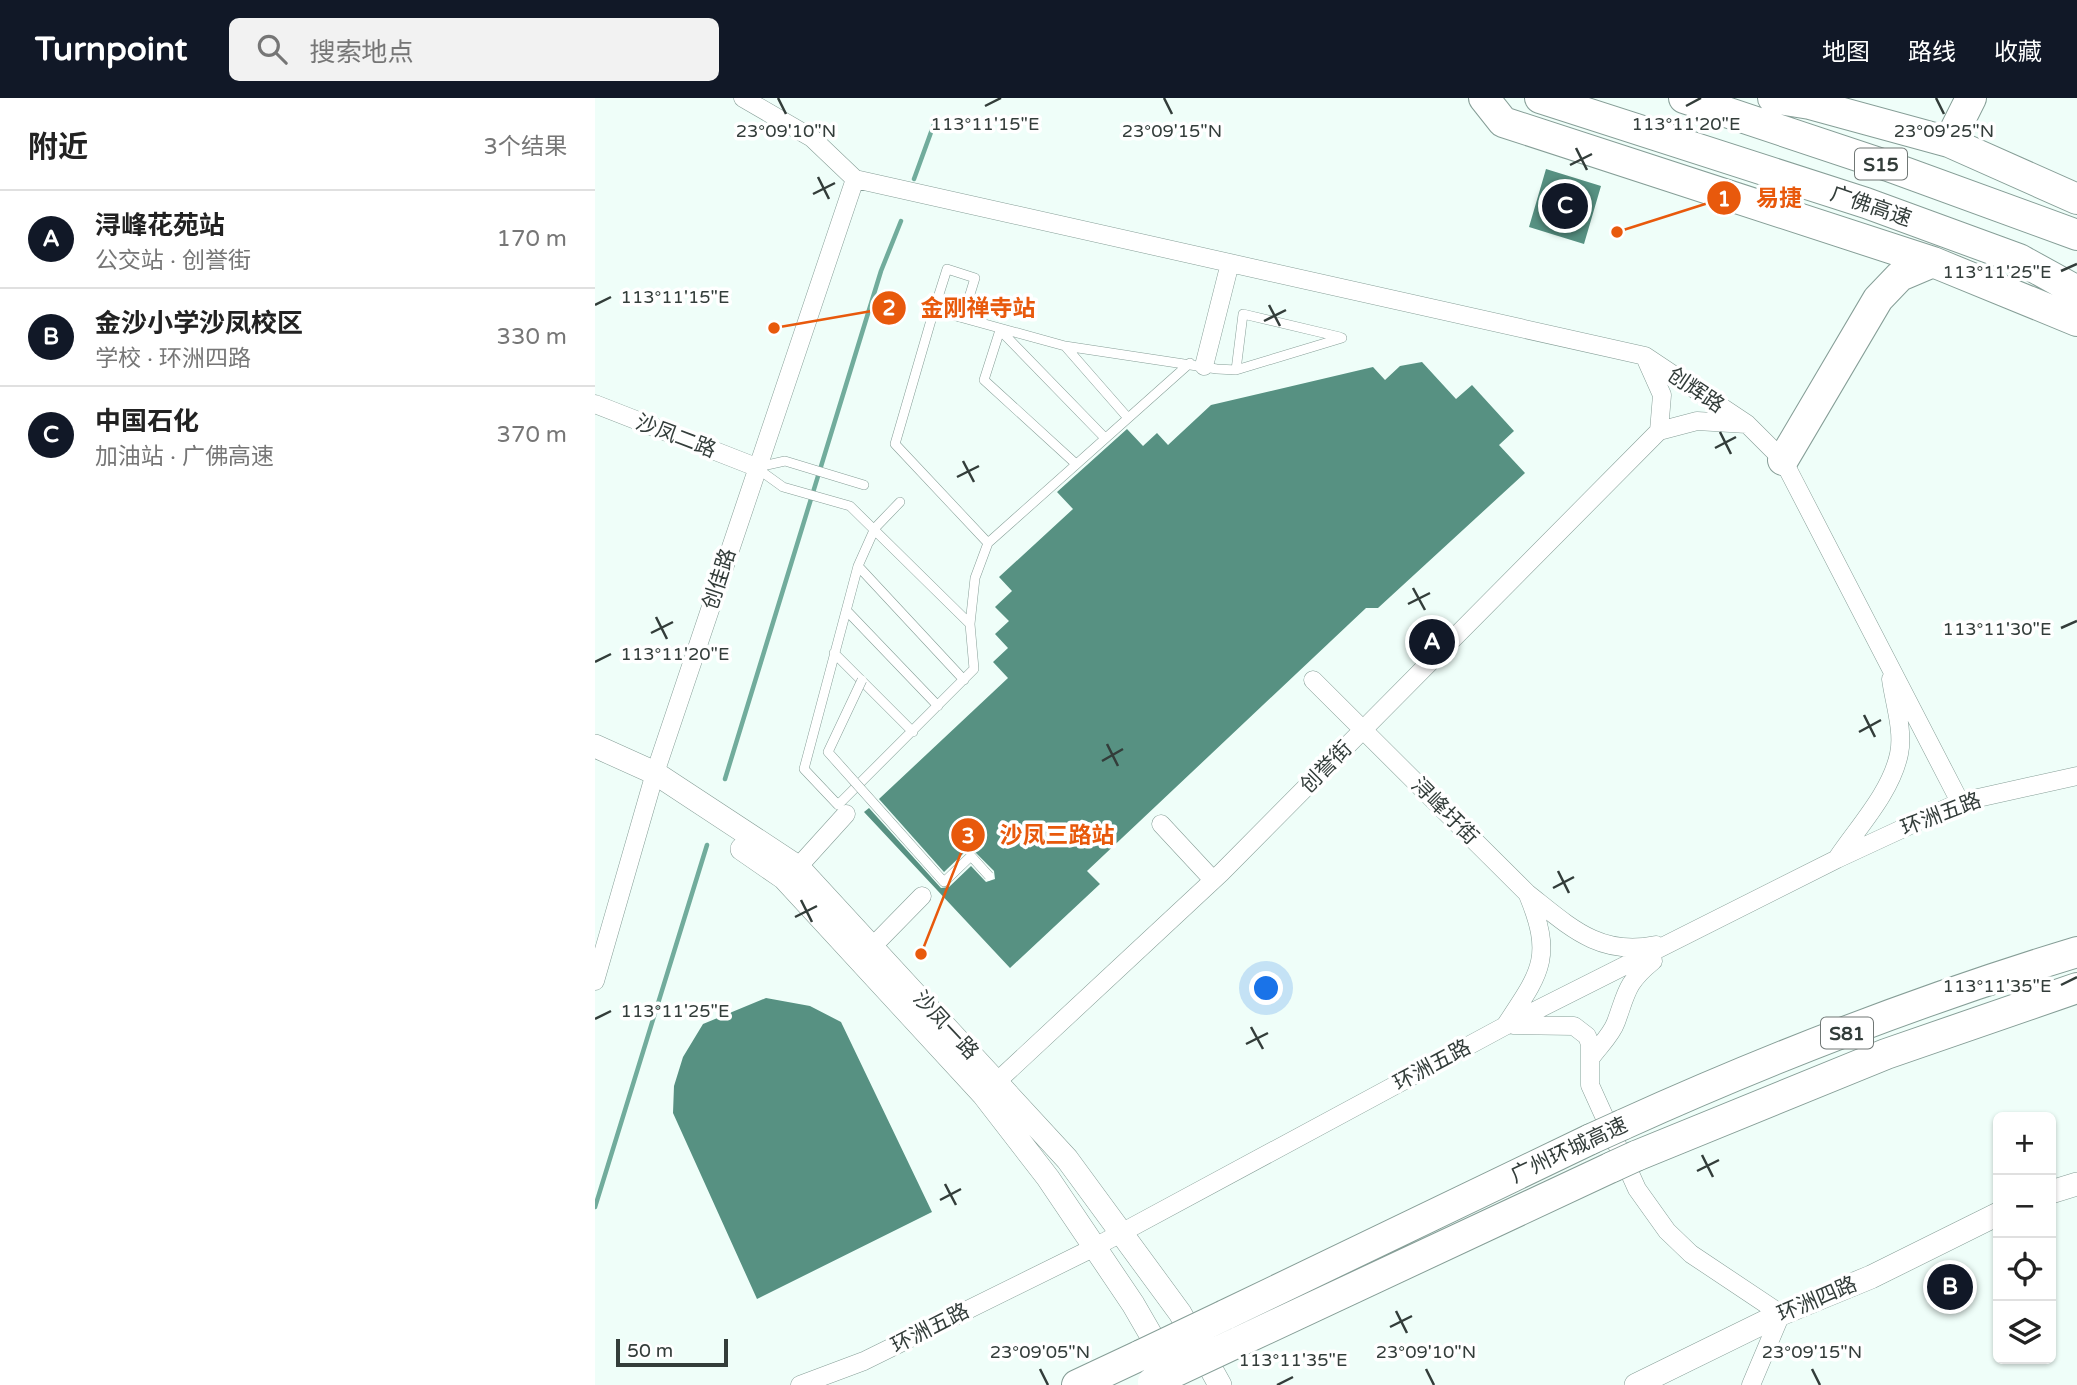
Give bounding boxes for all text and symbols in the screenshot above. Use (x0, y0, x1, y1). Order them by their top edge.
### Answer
search box (229, 18, 719, 81)
text: Turnpoint (35, 30, 187, 69)
icon: search (253, 30, 291, 68)
text: 搜索地点 (309, 37, 413, 68)
text: 地图 (1822, 38, 1870, 67)
text: 路线 (1908, 38, 1956, 67)
text: 收藏 (1994, 38, 2042, 67)
text: 113°11'15"E (931, 113, 1039, 135)
text: 113°11'20"E (1632, 113, 1740, 135)
text: 23°09'10"N (736, 120, 836, 142)
text: 23°09'15"N (1122, 120, 1222, 142)
text: 23°09'25"N (1894, 120, 1994, 142)
text: 附近 (28, 129, 88, 166)
text: 3个结果 (484, 133, 567, 161)
road number: S15 (1855, 148, 1907, 180)
callout: 易捷 (1707, 176, 1816, 220)
pin: C (1542, 180, 1588, 232)
street label: 广佛高速 (1827, 181, 1915, 232)
text: 易捷 (1756, 185, 1802, 213)
text: 1 (1717, 187, 1731, 212)
text: 浔峰花苑站 (95, 210, 225, 241)
text: A (42, 225, 60, 253)
text: 170 m (497, 225, 567, 253)
text: 公交站 · 创誉街 (95, 247, 251, 275)
text: 113°11'25"E (1943, 261, 2051, 283)
text: 113°11'15"E (621, 286, 729, 308)
callout: 金刚禅寺站 (871, 286, 1049, 330)
text: 金刚禅寺站 (921, 295, 1036, 323)
text: 2 (882, 296, 896, 321)
text: 金沙小学沙凤校区 (95, 308, 303, 339)
text: B (43, 323, 59, 351)
text: 330 m (497, 323, 567, 351)
text: 学校 · 环洲四路 (95, 345, 251, 373)
street label: 创辉路 (1663, 362, 1729, 418)
text: 中国石化 (95, 406, 199, 437)
street label: 沙凤二路 (632, 410, 720, 463)
text: C (43, 421, 59, 449)
text: 370 m (497, 421, 567, 449)
text: 加油站 · 广佛高速 (95, 443, 274, 471)
street label: 创佳路 (698, 545, 741, 613)
pin: A (1409, 616, 1455, 668)
text: 113°11'30"E (1943, 618, 2051, 640)
text: 113°11'20"E (621, 643, 729, 665)
street label: 创誉街 (1295, 736, 1357, 798)
street label: 浔峰圩街 (1406, 773, 1483, 850)
street label: 环洲五路 (1897, 788, 1985, 841)
callout: 沙凤三路站 (951, 813, 1129, 857)
text: 沙凤三路站 (1000, 822, 1115, 850)
text: 3 (961, 824, 975, 849)
your location (1249, 971, 1283, 1005)
text: 113°11'35"E (1943, 975, 2051, 997)
street label: 沙凤一路 (908, 986, 983, 1065)
text: 113°11'25"E (621, 1000, 729, 1022)
road number: S81 (1821, 1018, 1873, 1049)
street label: 环洲五路 (1389, 1035, 1475, 1096)
street label: 广州环城高速 (1507, 1112, 1632, 1188)
map controls (1993, 1112, 2056, 1364)
button: + (1993, 1112, 2056, 1175)
button: − (1993, 1175, 2056, 1238)
button: locate (1993, 1238, 2056, 1301)
pin: B (1927, 1261, 1973, 1313)
street label: 环洲四路 (1774, 1272, 1861, 1327)
street label: 环洲五路 (887, 1298, 973, 1359)
button: layers (1993, 1301, 2056, 1364)
scale bar (616, 1336, 728, 1368)
text: 50 m (627, 1340, 673, 1362)
text: 23°09'05"N (990, 1341, 1090, 1363)
text: 23°09'10"N (1376, 1341, 1476, 1363)
text: 23°09'15"N (1762, 1341, 1862, 1363)
text: 113°11'35"E (1239, 1349, 1347, 1371)

